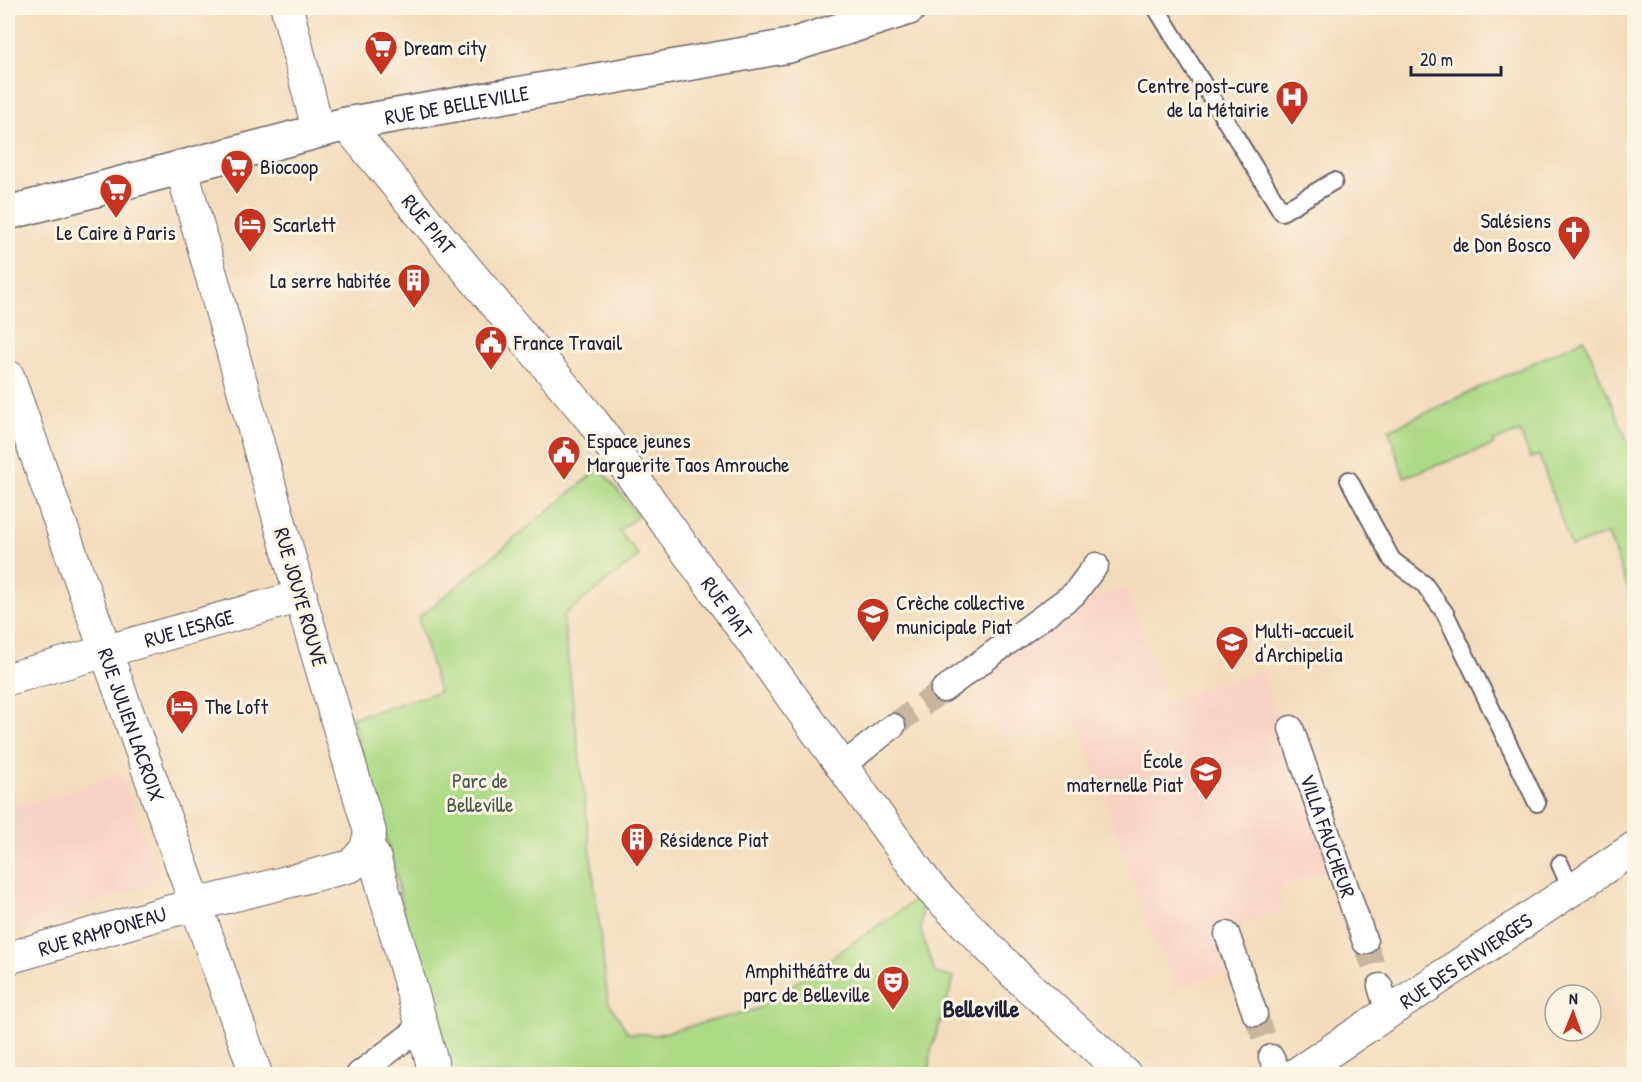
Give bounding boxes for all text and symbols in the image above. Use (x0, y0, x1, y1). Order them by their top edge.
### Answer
supermarket icon: Dream city (363, 29, 399, 76)
place label: Dream city (404, 33, 487, 62)
scale bar (1411, 39, 1501, 77)
text: 20 m (1420, 47, 1453, 72)
place label: Centre post-cure de la Métairie (1137, 71, 1269, 124)
street label: RUE DE BELLEVILLE (382, 78, 531, 131)
hospital icon: Centre post-cure de la Métairie (1274, 79, 1310, 126)
supermarket icon: Biocoop (219, 148, 255, 195)
place label: Biocoop (260, 152, 318, 181)
supermarket icon: Le Caire à Paris (98, 172, 134, 219)
street label: RUE PIAT (395, 188, 463, 261)
hotel icon: Scarlett (232, 206, 268, 253)
place label: Salésiens de Don Bosco (1453, 206, 1551, 259)
place label: Scarlett (273, 210, 336, 239)
church icon: Salésiens de Don Bosco (1556, 214, 1592, 261)
place label: Le Caire à Paris (57, 218, 176, 247)
building icon: La serre habitée (396, 262, 432, 309)
place label: La serre habitée (270, 266, 391, 295)
public building icon: France Travail (473, 324, 509, 371)
place label: France Travail (513, 328, 623, 357)
place label: Espace jeunes Marguerite Taos Amrouche (587, 426, 789, 479)
public building icon: Espace jeunes Marguerite Taos Amrouche (546, 434, 582, 481)
street label: RUE JOUYE ROUVE (267, 524, 335, 670)
street label: RUE PIAT (695, 570, 760, 645)
place label: Crèche collective municipale Piat (896, 588, 1025, 641)
school or university icon: Crèche collective municipale Piat (855, 596, 891, 643)
street label: RUE LESAGE (141, 601, 237, 654)
place label: Multi-accueil d'Archipelia (1255, 616, 1354, 669)
school or university icon: Multi-accueil d'Archipelia (1214, 624, 1250, 671)
street label: RUE JULIEN LACROIX (91, 644, 173, 806)
hotel icon: The Loft (164, 688, 200, 735)
place label: The Loft (205, 692, 269, 721)
place label: École maternelle Piat (1066, 746, 1184, 799)
school or university icon: École maternelle Piat (1188, 754, 1224, 801)
park label: Parc de Belleville (447, 766, 513, 819)
street label: VILLA FAUCHEUR (1293, 770, 1363, 901)
building icon: Résidence Piat (619, 821, 655, 868)
place label: Résidence Piat (660, 825, 769, 854)
street label: RUE RAMPONEAU (35, 899, 169, 963)
street label: RUE DES ENVIERGES (1393, 906, 1538, 1015)
place label: Amphithéâtre du parc de Belleville (743, 956, 871, 1009)
theatre icon: Amphithéâtre du parc de Belleville (875, 964, 911, 1011)
north arrow (1543, 983, 1603, 1043)
text: N (1569, 987, 1578, 1009)
district label: Belleville (943, 992, 1020, 1024)

